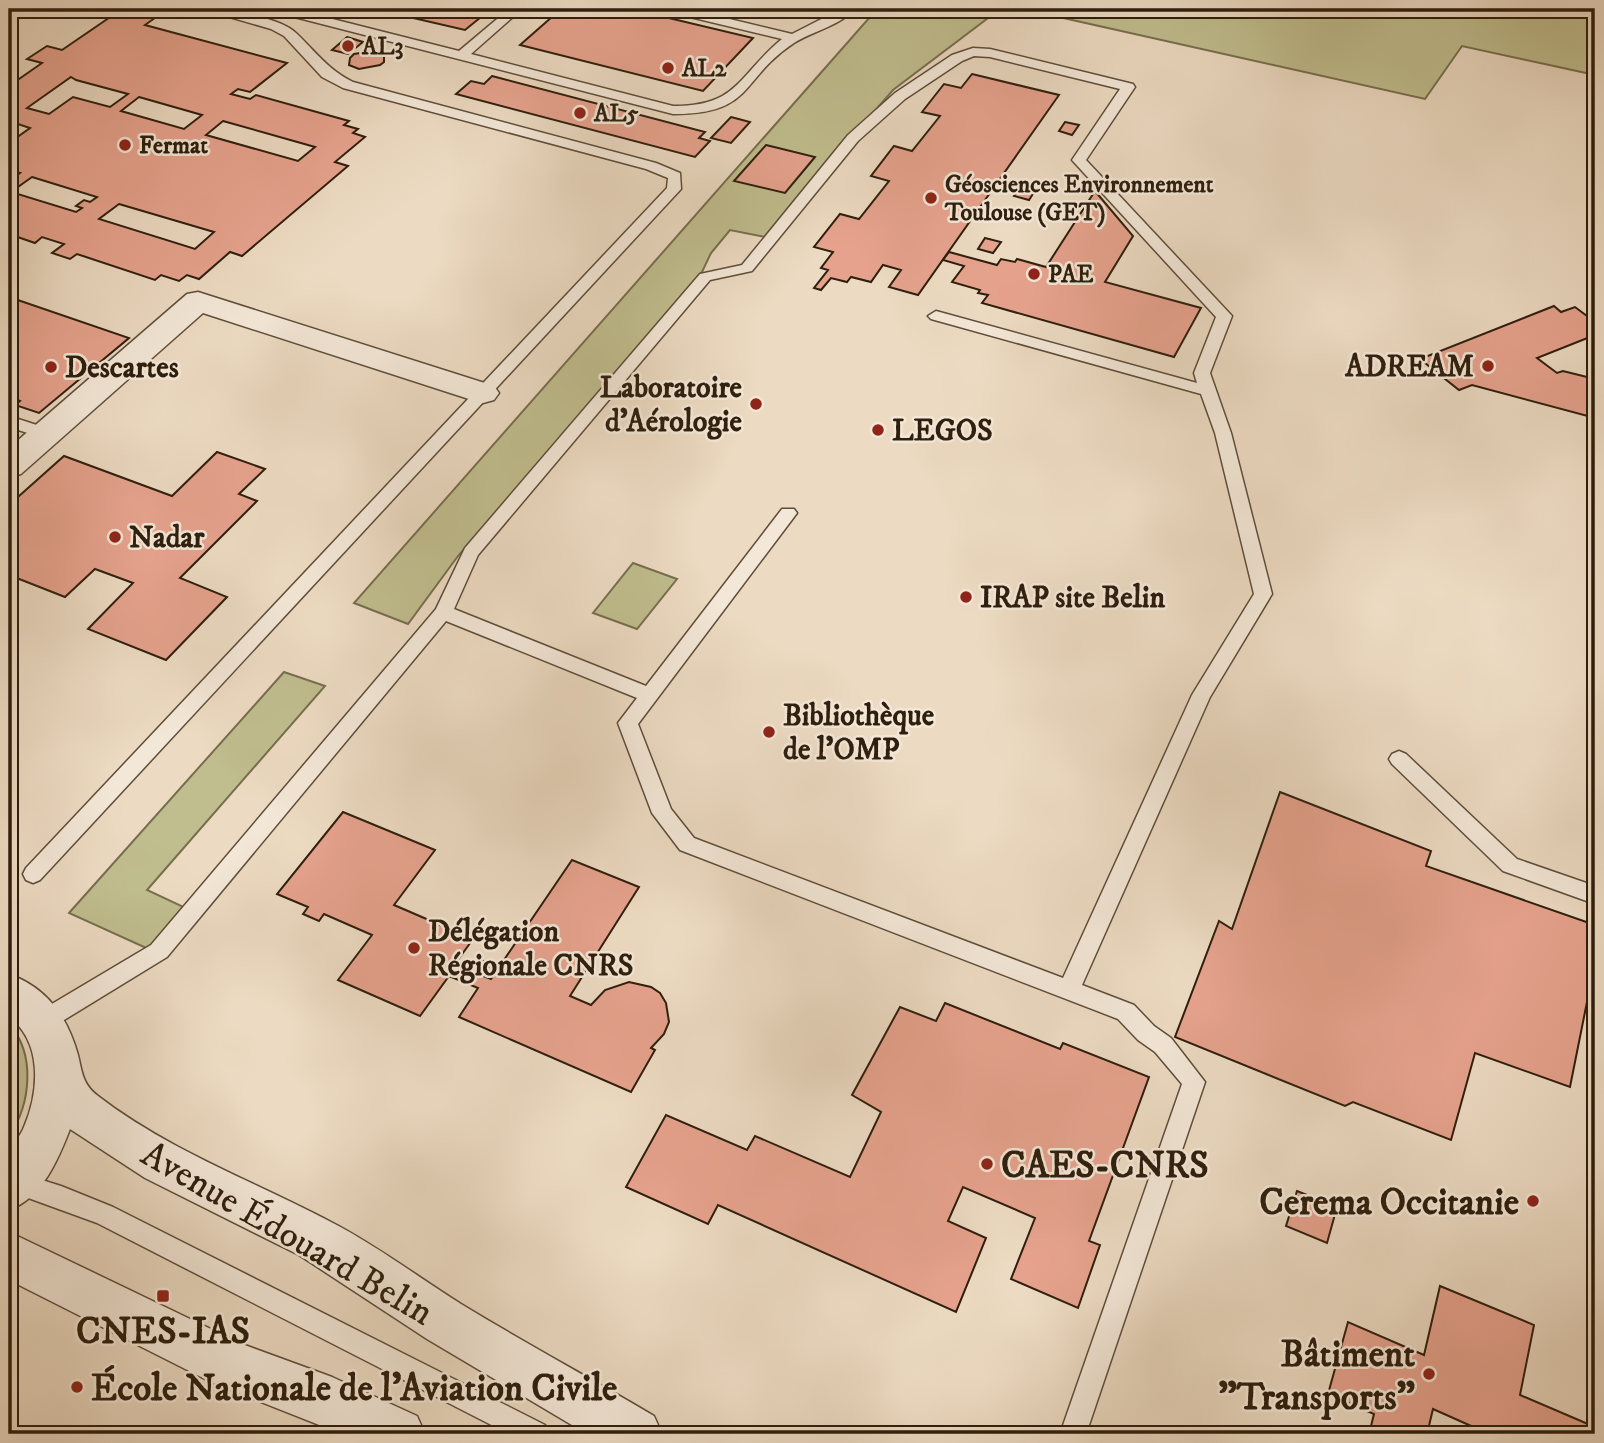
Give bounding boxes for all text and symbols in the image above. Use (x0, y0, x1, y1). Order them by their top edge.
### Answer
place label: AL3 (361, 32, 404, 62)
marker: AL3 (340, 38, 356, 54)
place label: AL2 (681, 54, 728, 84)
marker: AL2 (660, 60, 676, 76)
place label: AL5 (593, 99, 639, 129)
marker: AL5 (572, 105, 588, 121)
place label: Fermat (139, 131, 208, 161)
marker: Fermat (117, 137, 133, 153)
place label: Géosciences Environnement Toulouse (GET) (944, 170, 1214, 228)
marker: Géosciences Environnement Toulouse (GET) (923, 190, 939, 206)
place label: PAE (1048, 260, 1094, 290)
marker: PAE (1026, 266, 1042, 282)
place label: ADREAM (1344, 349, 1474, 386)
place label: Descartes (65, 350, 179, 387)
marker: ADREAM (1480, 358, 1496, 374)
marker: Descartes (43, 359, 59, 375)
place label: Laboratoire d'Aérologie (600, 370, 743, 441)
marker: Laboratoire d'Aérologie (748, 396, 764, 412)
place label: LEGOS (892, 413, 993, 450)
marker: LEGOS (870, 422, 886, 438)
place label: Nadar (129, 520, 205, 557)
marker: Nadar (107, 529, 123, 545)
place label: IRAP site Belin (980, 580, 1166, 617)
marker: IRAP site Belin (958, 589, 974, 605)
place label: Bibliothèque de l'OMP (783, 698, 935, 769)
marker: Bibliothèque de l'OMP (761, 724, 777, 740)
place label: Délégation Régionale CNRS (428, 914, 634, 985)
marker: Délégation Régionale CNRS (406, 940, 422, 956)
street label: Avenue Édouard Belin (132, 1131, 442, 1337)
place label: CAES-CNRS (1001, 1143, 1209, 1190)
marker: CAES-CNRS (979, 1156, 995, 1172)
place label: Cerema Occitanie (1259, 1180, 1519, 1227)
marker: Cerema Occitanie (1525, 1193, 1541, 1209)
marker: CNES-IAS (155, 1288, 171, 1304)
place label: CNES-IAS (76, 1309, 250, 1356)
place label: Bâtiment "Transports" (1218, 1332, 1415, 1422)
place label: École Nationale de l'Aviation Civile (91, 1364, 617, 1413)
marker: Bâtiment "Transports" (1421, 1366, 1437, 1382)
marker: École Nationale de l'Aviation Civile (69, 1379, 85, 1395)

